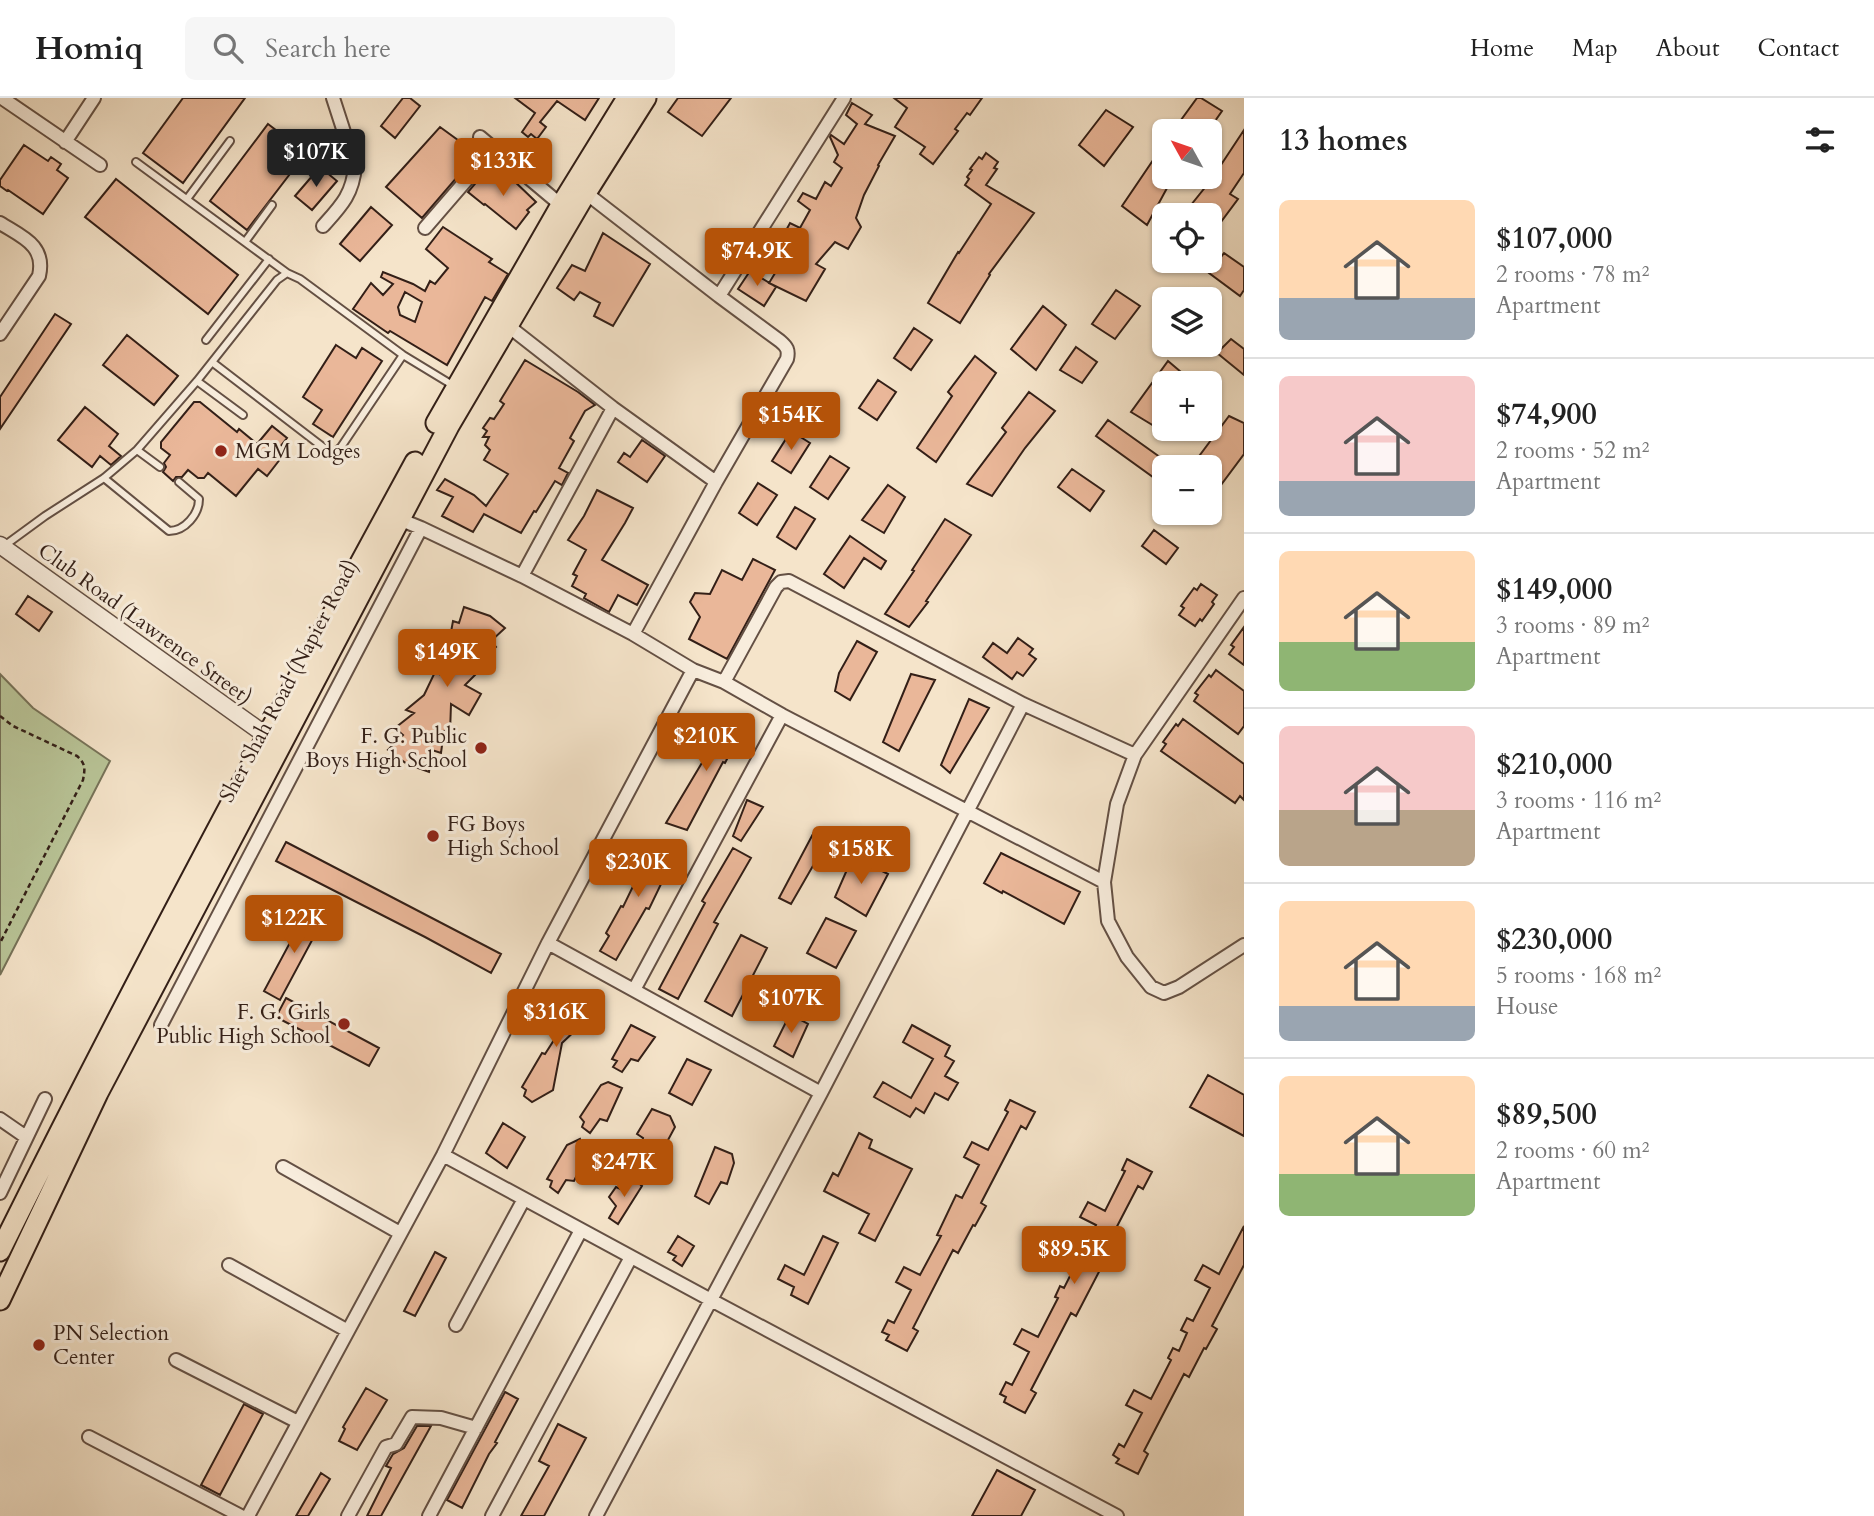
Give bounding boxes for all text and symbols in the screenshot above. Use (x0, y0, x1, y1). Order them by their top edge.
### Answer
search box (185, 17, 675, 80)
text: Homiq (35, 26, 143, 71)
icon: search (209, 29, 247, 67)
text: Search here (265, 31, 391, 66)
text: Home (1470, 32, 1534, 65)
text: Map (1572, 32, 1618, 65)
text: About (1656, 32, 1720, 65)
text: Contact (1758, 32, 1839, 65)
north arrow (1152, 119, 1222, 189)
map controls (1152, 119, 1222, 525)
text: 13 homes (1279, 120, 1408, 161)
icon: filters (1801, 121, 1839, 159)
pin: $107K (267, 130, 365, 189)
text: $107K (283, 136, 349, 167)
pin: $133K (454, 139, 552, 198)
text: $133K (470, 145, 536, 176)
button: locate (1152, 203, 1222, 273)
text: $107,000 (1496, 218, 1612, 259)
pin: $74.9K (700, 228, 814, 288)
icon: home (1335, 228, 1419, 312)
text: $74.9K (721, 235, 793, 266)
text: 2 rooms · 78 m² (1496, 259, 1649, 290)
button: layers (1152, 287, 1222, 357)
text: Apartment (1496, 290, 1600, 321)
button: + (1152, 371, 1222, 441)
pin: $154K (742, 392, 840, 452)
text: $74,900 (1496, 394, 1597, 435)
text: $154K (758, 399, 824, 430)
icon: home (1335, 404, 1419, 488)
text: 2 rooms · 52 m² (1496, 435, 1649, 466)
place label: MGM Lodges (235, 437, 360, 466)
marker: MGM Lodges (213, 443, 229, 459)
button: − (1152, 455, 1222, 525)
text: Apartment (1496, 466, 1600, 497)
street label: Club Road (Lawrence Street) (32, 536, 258, 712)
street label: Sher Shah Road (Napier Road) (212, 554, 366, 808)
text: $149,000 (1496, 569, 1612, 610)
icon: home (1335, 579, 1419, 663)
text: 3 rooms · 89 m² (1496, 610, 1649, 641)
pin: $149K (398, 630, 496, 689)
text: $149K (414, 636, 480, 667)
text: Apartment (1496, 641, 1600, 672)
pin: $210K (657, 714, 755, 773)
text: $210K (673, 720, 739, 751)
place label: F. G. Public Boys High School (306, 722, 467, 775)
marker: F. G. Public Boys High School (473, 740, 489, 756)
text: $210,000 (1496, 744, 1612, 785)
icon: home (1335, 754, 1419, 838)
text: 3 rooms · 116 m² (1496, 785, 1661, 816)
place label: FG Boys High School (447, 810, 559, 863)
text: Apartment (1496, 816, 1600, 847)
pin: $158K (812, 826, 910, 886)
marker: FG Boys High School (425, 828, 441, 844)
text: $158K (828, 833, 894, 864)
pin: $230K (589, 840, 687, 899)
text: $230K (605, 846, 671, 877)
pin: $122K (245, 896, 343, 955)
text: $122K (261, 902, 327, 933)
text: $230,000 (1496, 919, 1612, 960)
icon: home (1335, 929, 1419, 1013)
text: 5 rooms · 168 m² (1496, 960, 1661, 991)
pin: $107K (742, 976, 840, 1035)
text: $107K (758, 982, 824, 1013)
pin: $316K (507, 990, 605, 1049)
text: House (1496, 991, 1558, 1022)
text: $316K (523, 996, 589, 1027)
place label: F. G. Girls Public High School (156, 998, 330, 1051)
marker: F. G. Girls Public High School (336, 1016, 352, 1032)
text: $89,500 (1496, 1094, 1597, 1135)
icon: home (1335, 1104, 1419, 1188)
text: 2 rooms · 60 m² (1496, 1135, 1649, 1166)
pin: $247K (575, 1140, 673, 1199)
text: $247K (591, 1146, 657, 1177)
text: Apartment (1496, 1166, 1600, 1197)
pin: $89.5K (1017, 1226, 1131, 1286)
text: $89.5K (1038, 1233, 1110, 1264)
place label: PN Selection Center (53, 1319, 169, 1372)
marker: PN Selection Center (31, 1337, 47, 1353)

